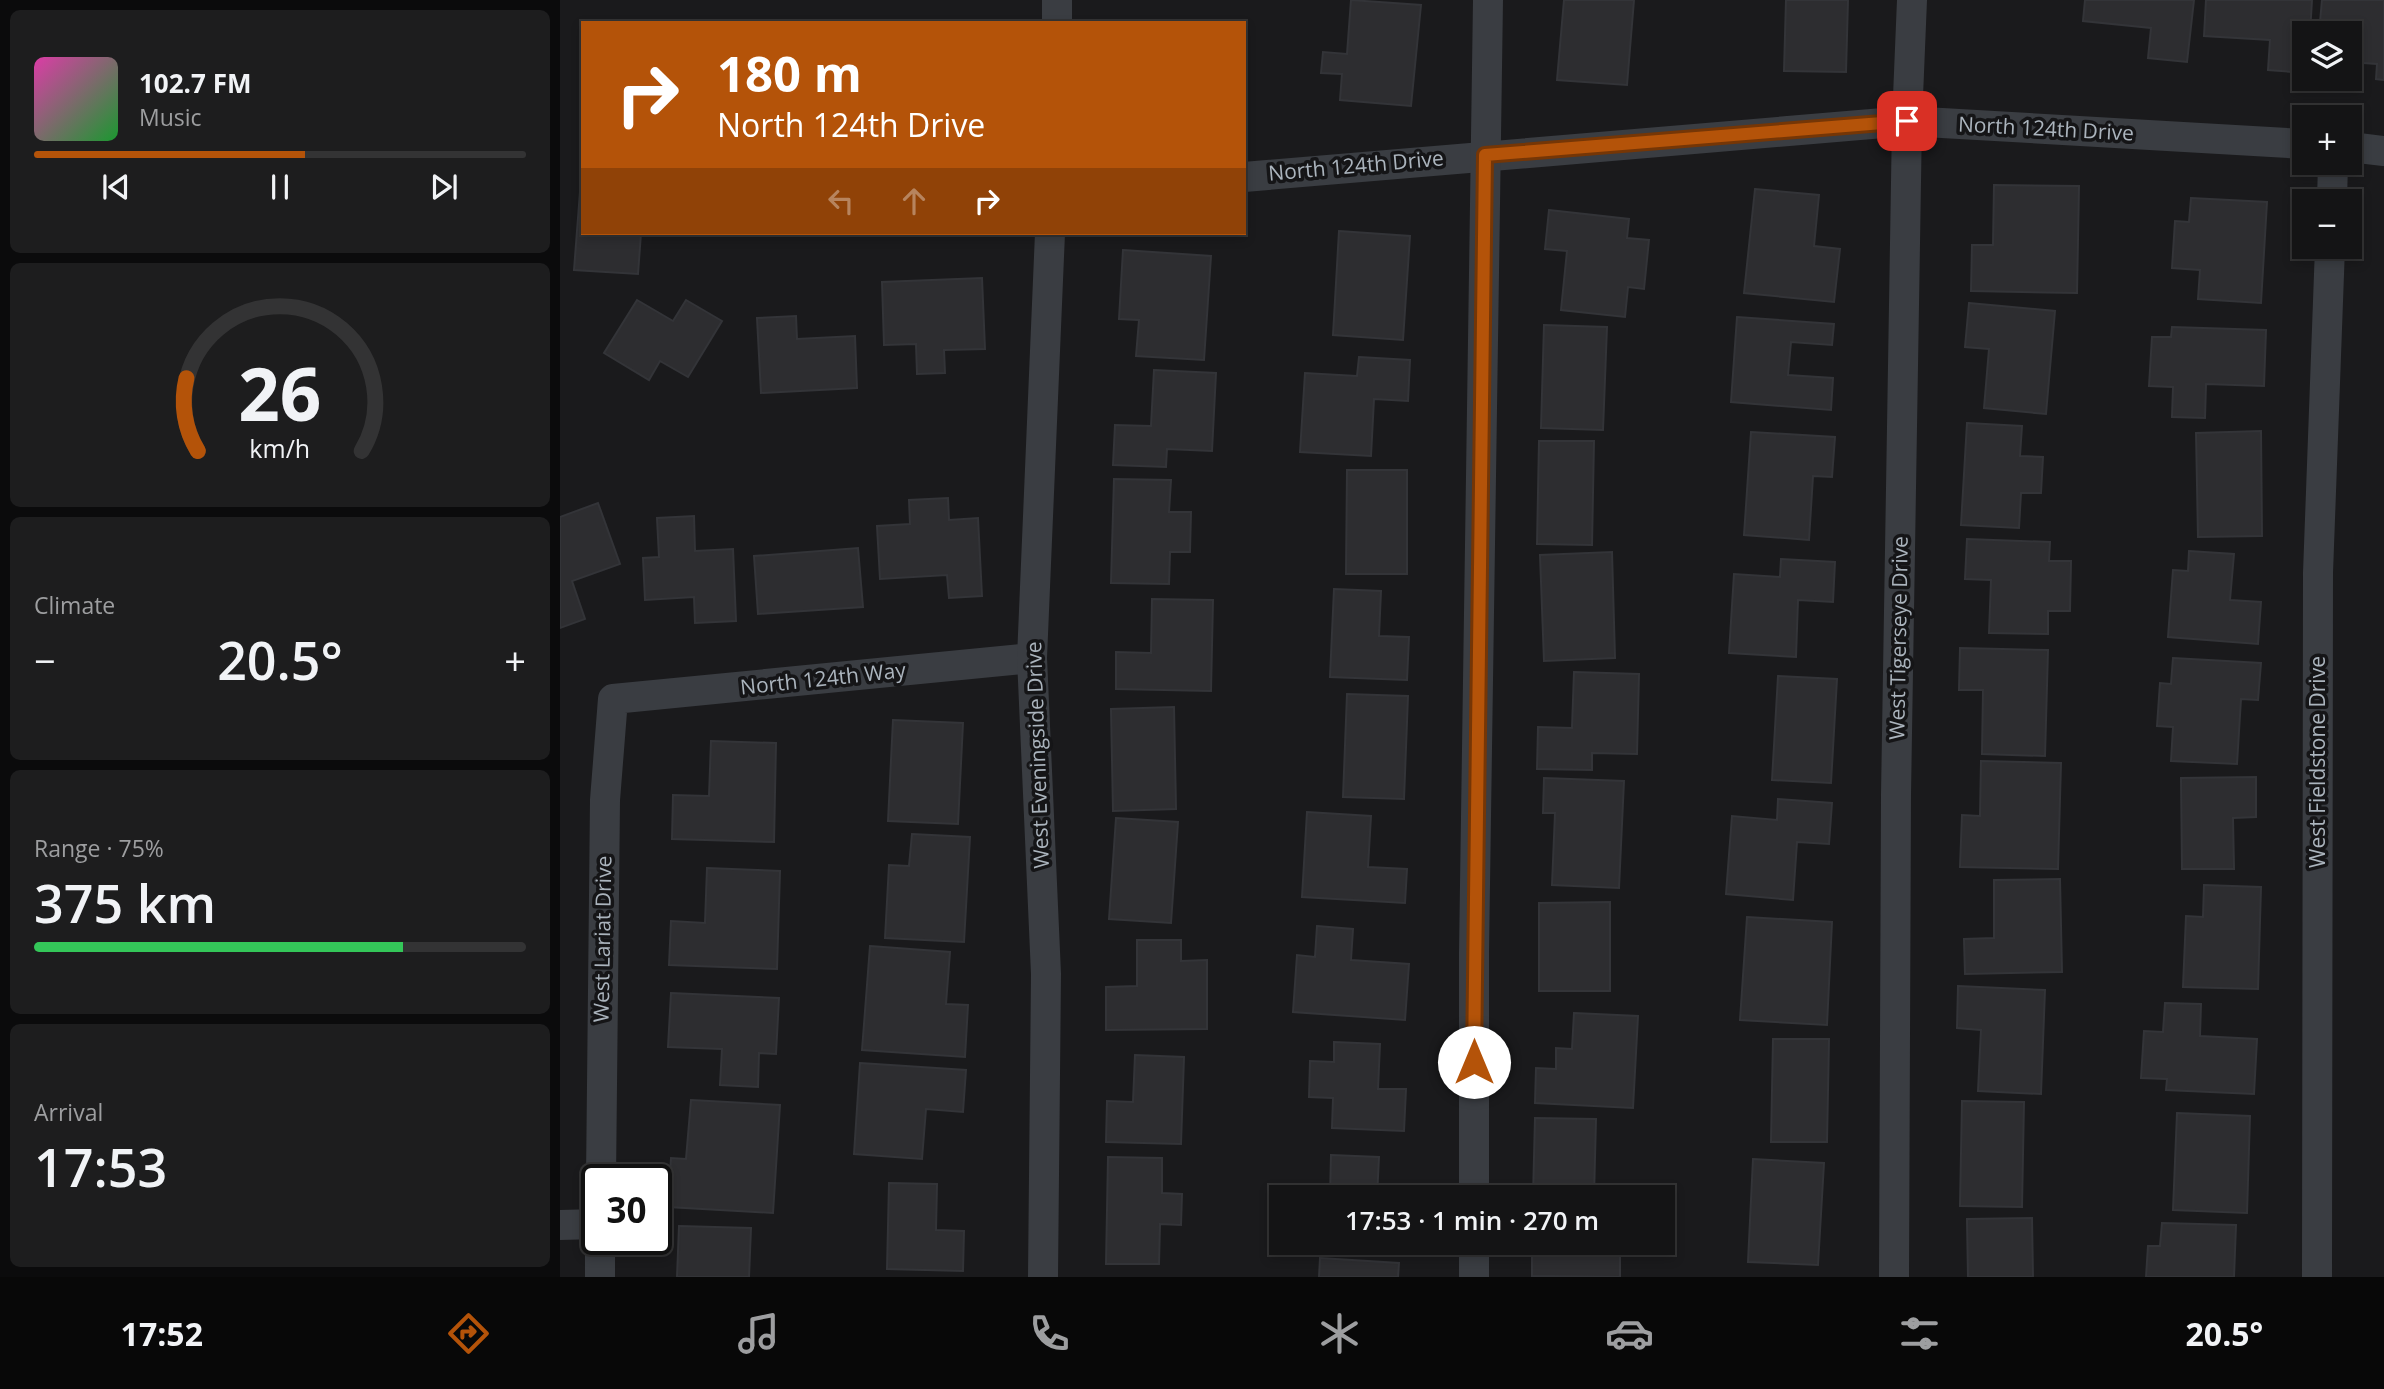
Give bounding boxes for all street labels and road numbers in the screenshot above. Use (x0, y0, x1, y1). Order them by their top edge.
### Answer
street label: North 124th Drive (1957, 109, 2135, 147)
street label: North 124th Drive (1267, 143, 1445, 187)
street label: West Tigerseye Drive (1882, 536, 1914, 740)
street label: West Eveningside Drive (1019, 641, 1055, 869)
street label: North 124th Way (739, 655, 908, 701)
street label: West Fieldstone Drive (2303, 656, 2331, 868)
street label: West Lariat Drive (587, 855, 617, 1023)

